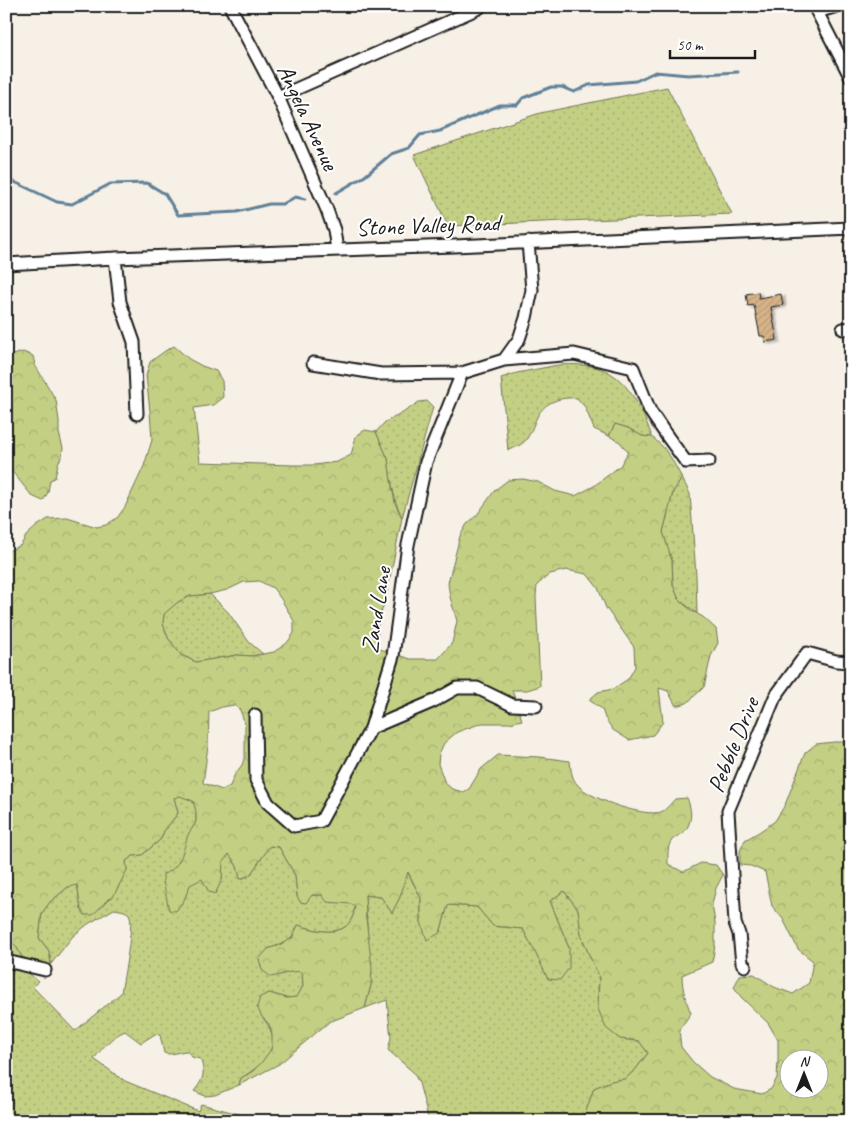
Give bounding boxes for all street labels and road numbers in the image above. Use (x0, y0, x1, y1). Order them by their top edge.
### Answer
street label: Angela Avenue (270, 59, 347, 177)
street label: Stone Valley Road (356, 207, 504, 243)
street label: Zand Lane (354, 563, 398, 655)
street label: Pebble Drive (700, 691, 766, 797)

